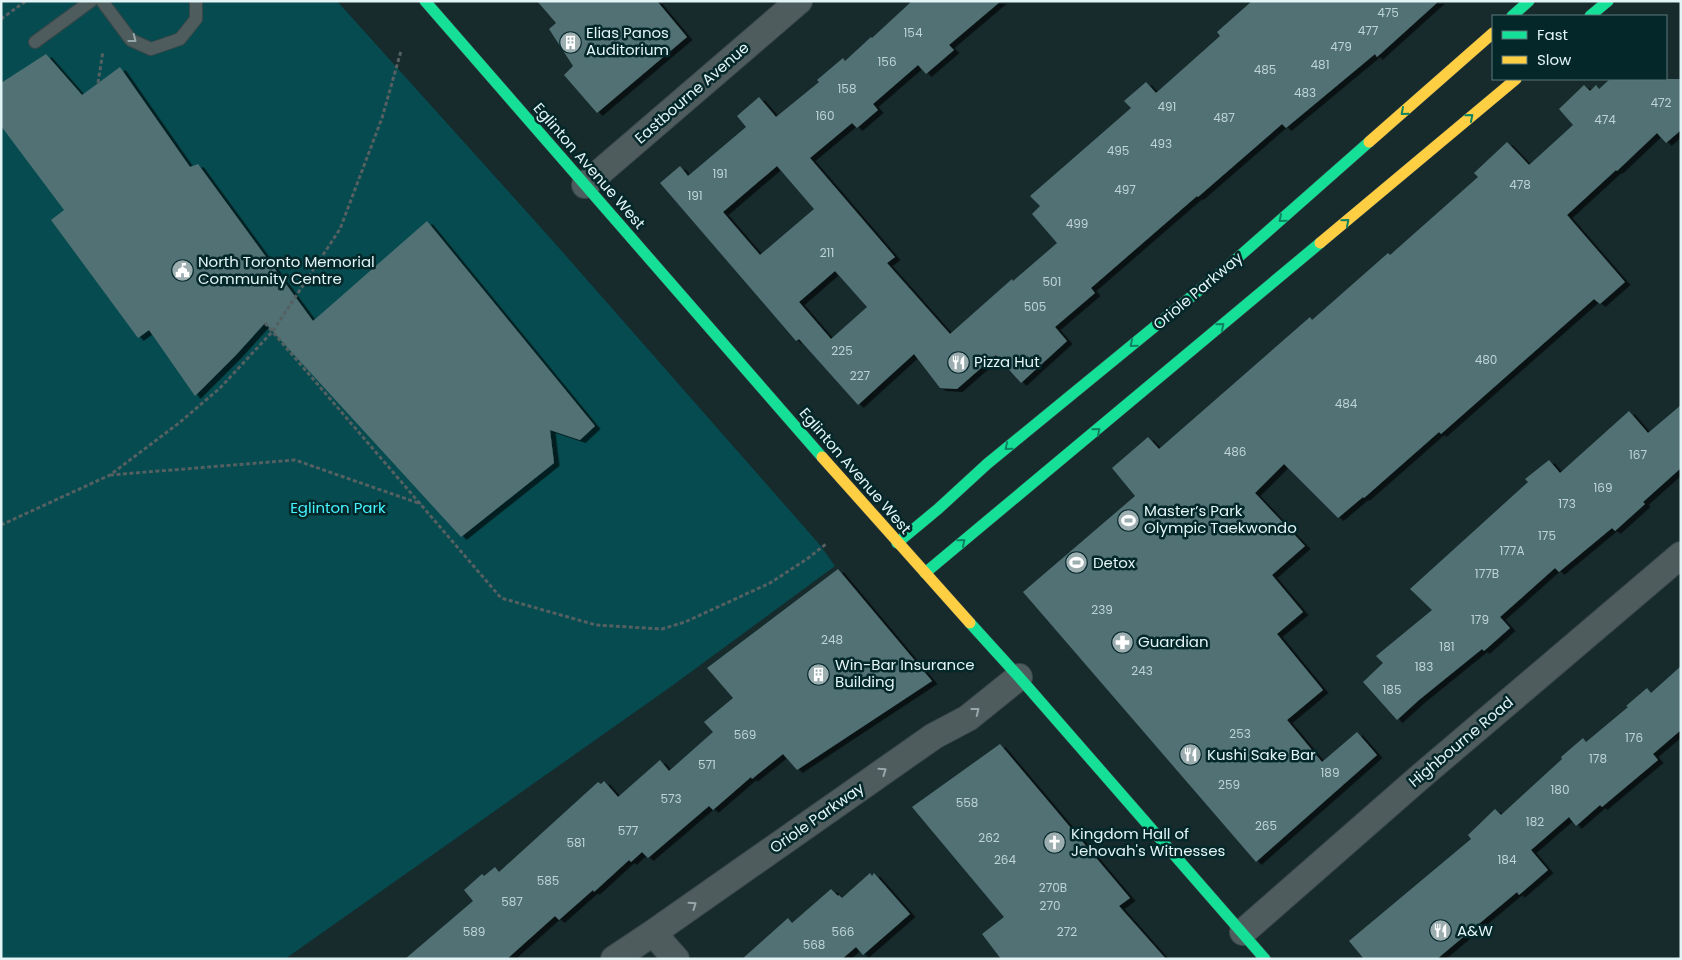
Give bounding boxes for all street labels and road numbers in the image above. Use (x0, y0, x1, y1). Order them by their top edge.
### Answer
street label: Eastbourne Avenue (630, 37, 753, 148)
street label: Eglinton Avenue West (529, 98, 650, 233)
street label: Oriole Parkway (1149, 247, 1247, 334)
street label: Eglinton Avenue West (795, 403, 916, 538)
street label: Highbourne Road (1404, 692, 1517, 792)
street label: Oriole Parkway (765, 777, 869, 858)

